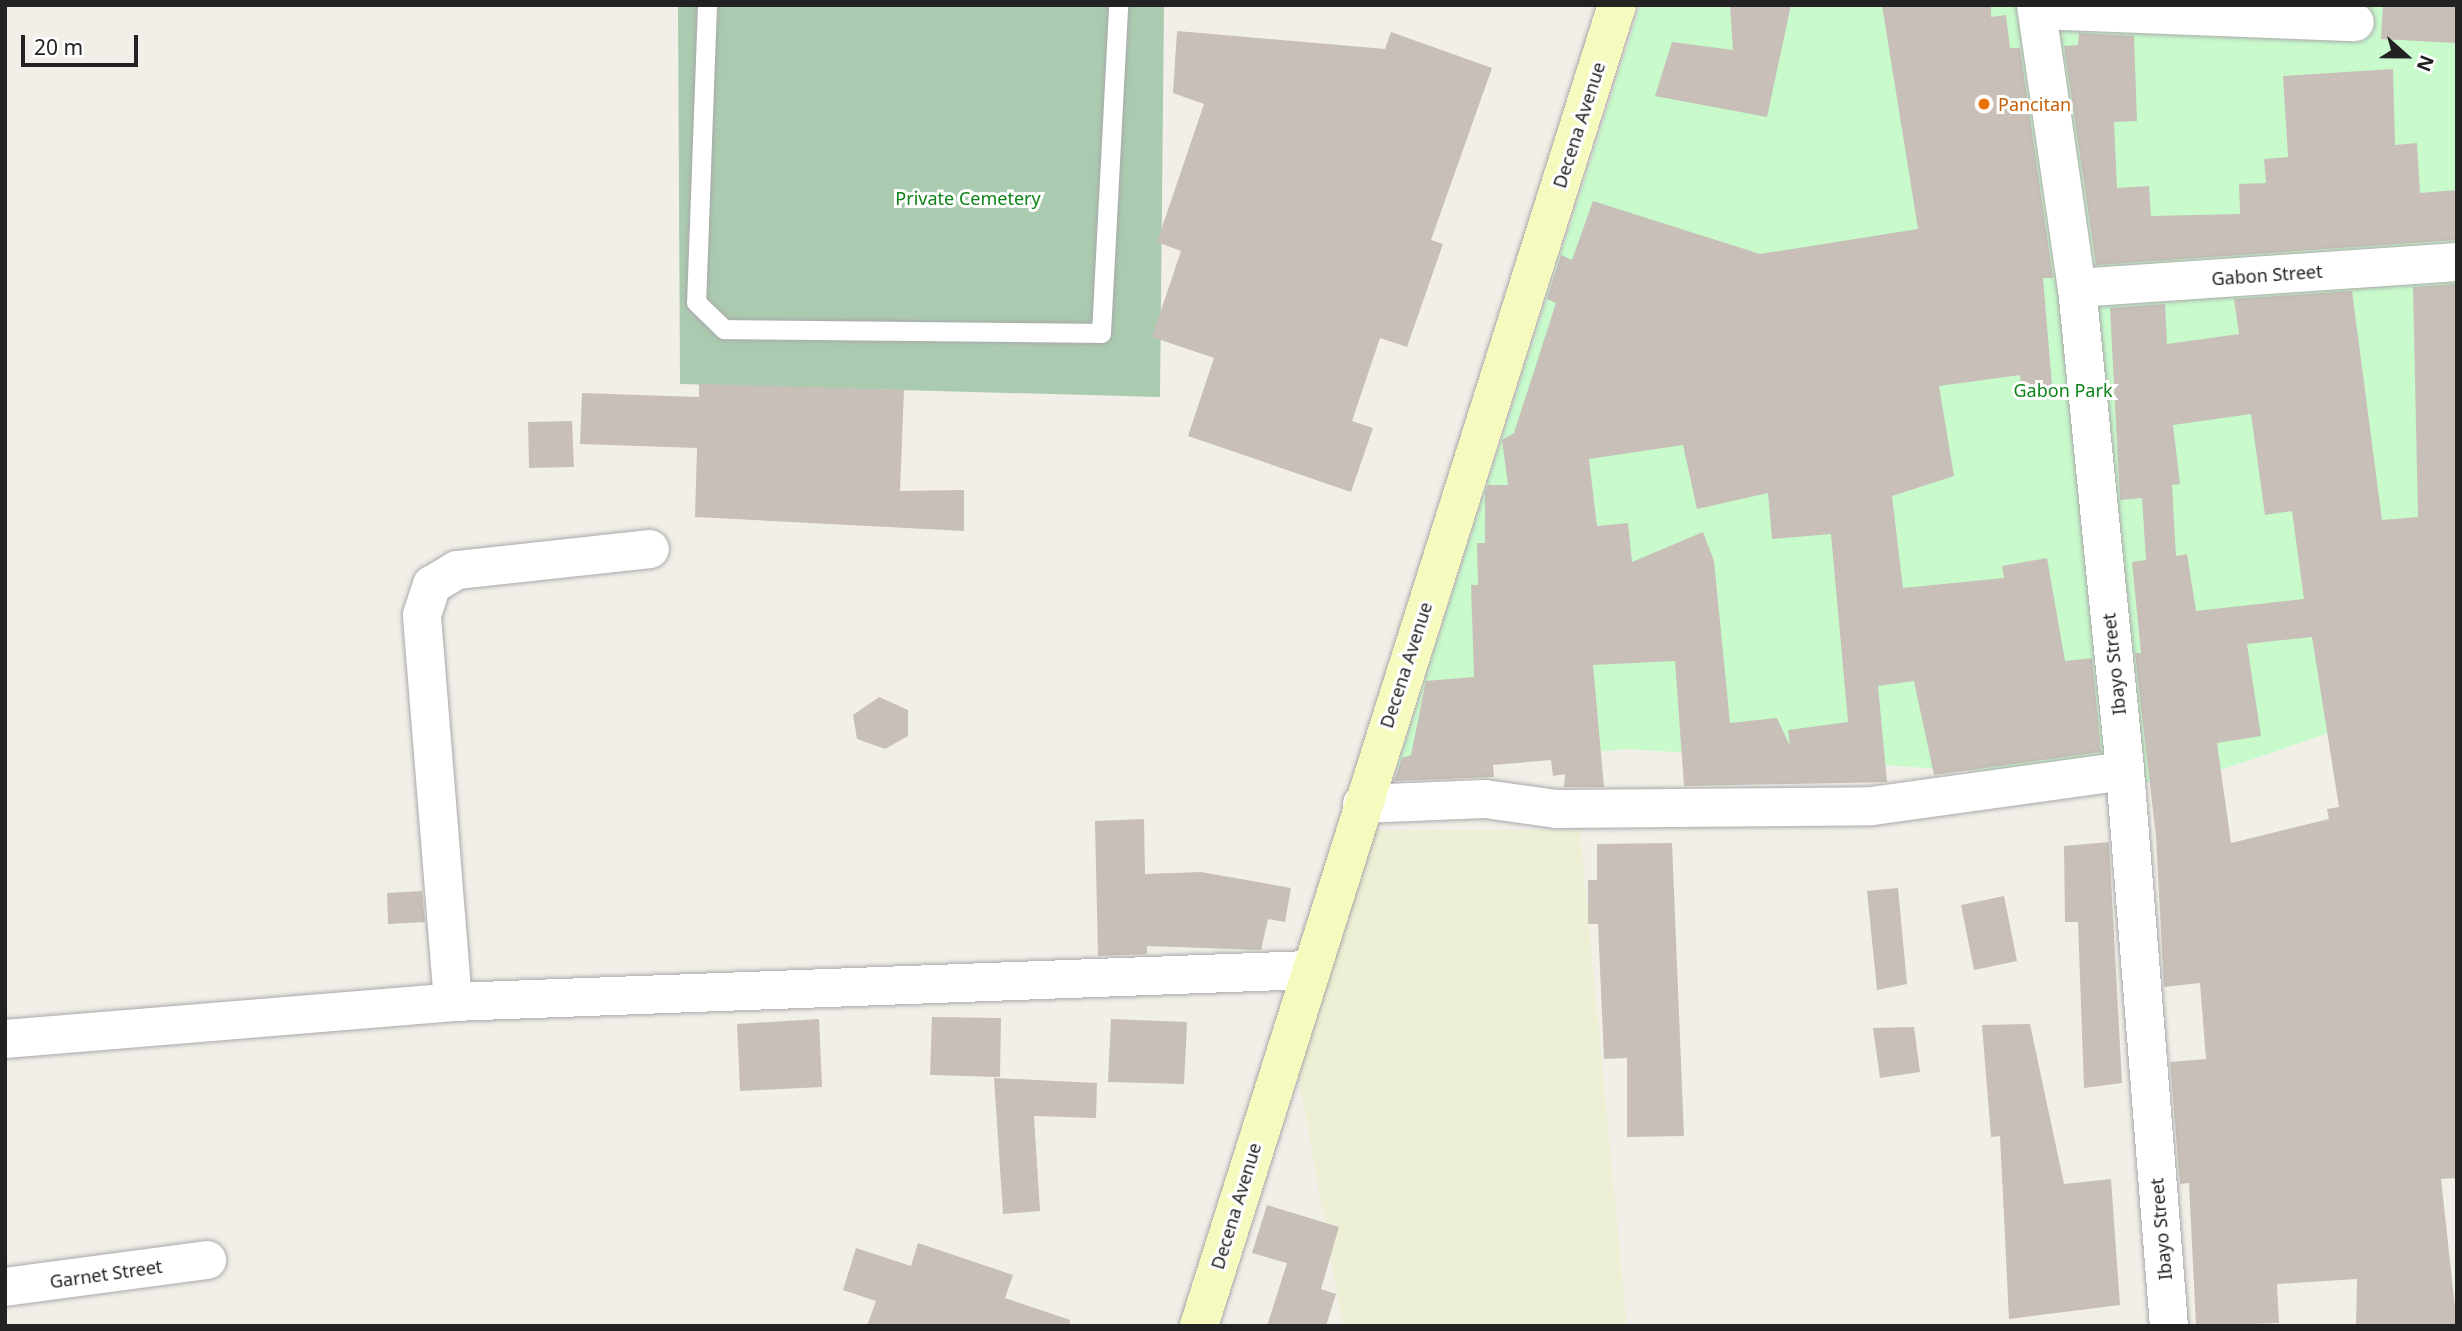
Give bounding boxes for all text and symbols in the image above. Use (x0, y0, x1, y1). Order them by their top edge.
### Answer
scale bar (24, 21, 142, 65)
north arrow (2371, 21, 2441, 91)
text: 20 m (34, 33, 83, 61)
text: N (2411, 52, 2441, 75)
street label: Decena Avenue (1548, 59, 1610, 191)
place label: Pancitan (1998, 93, 2071, 115)
marker: Pancitan (1976, 96, 1992, 112)
park label: Private Cemetery (895, 187, 1041, 209)
street label: Gabon Street (2211, 260, 2323, 290)
park label: Gabon Park (2014, 379, 2112, 401)
street label: Decena Avenue (1375, 599, 1437, 731)
street label: Ibayo Street (2098, 612, 2130, 716)
street label: Decena Avenue (1206, 1140, 1266, 1272)
street label: Ibayo Street (2146, 1177, 2176, 1281)
street label: Garnet Street (48, 1255, 164, 1293)

